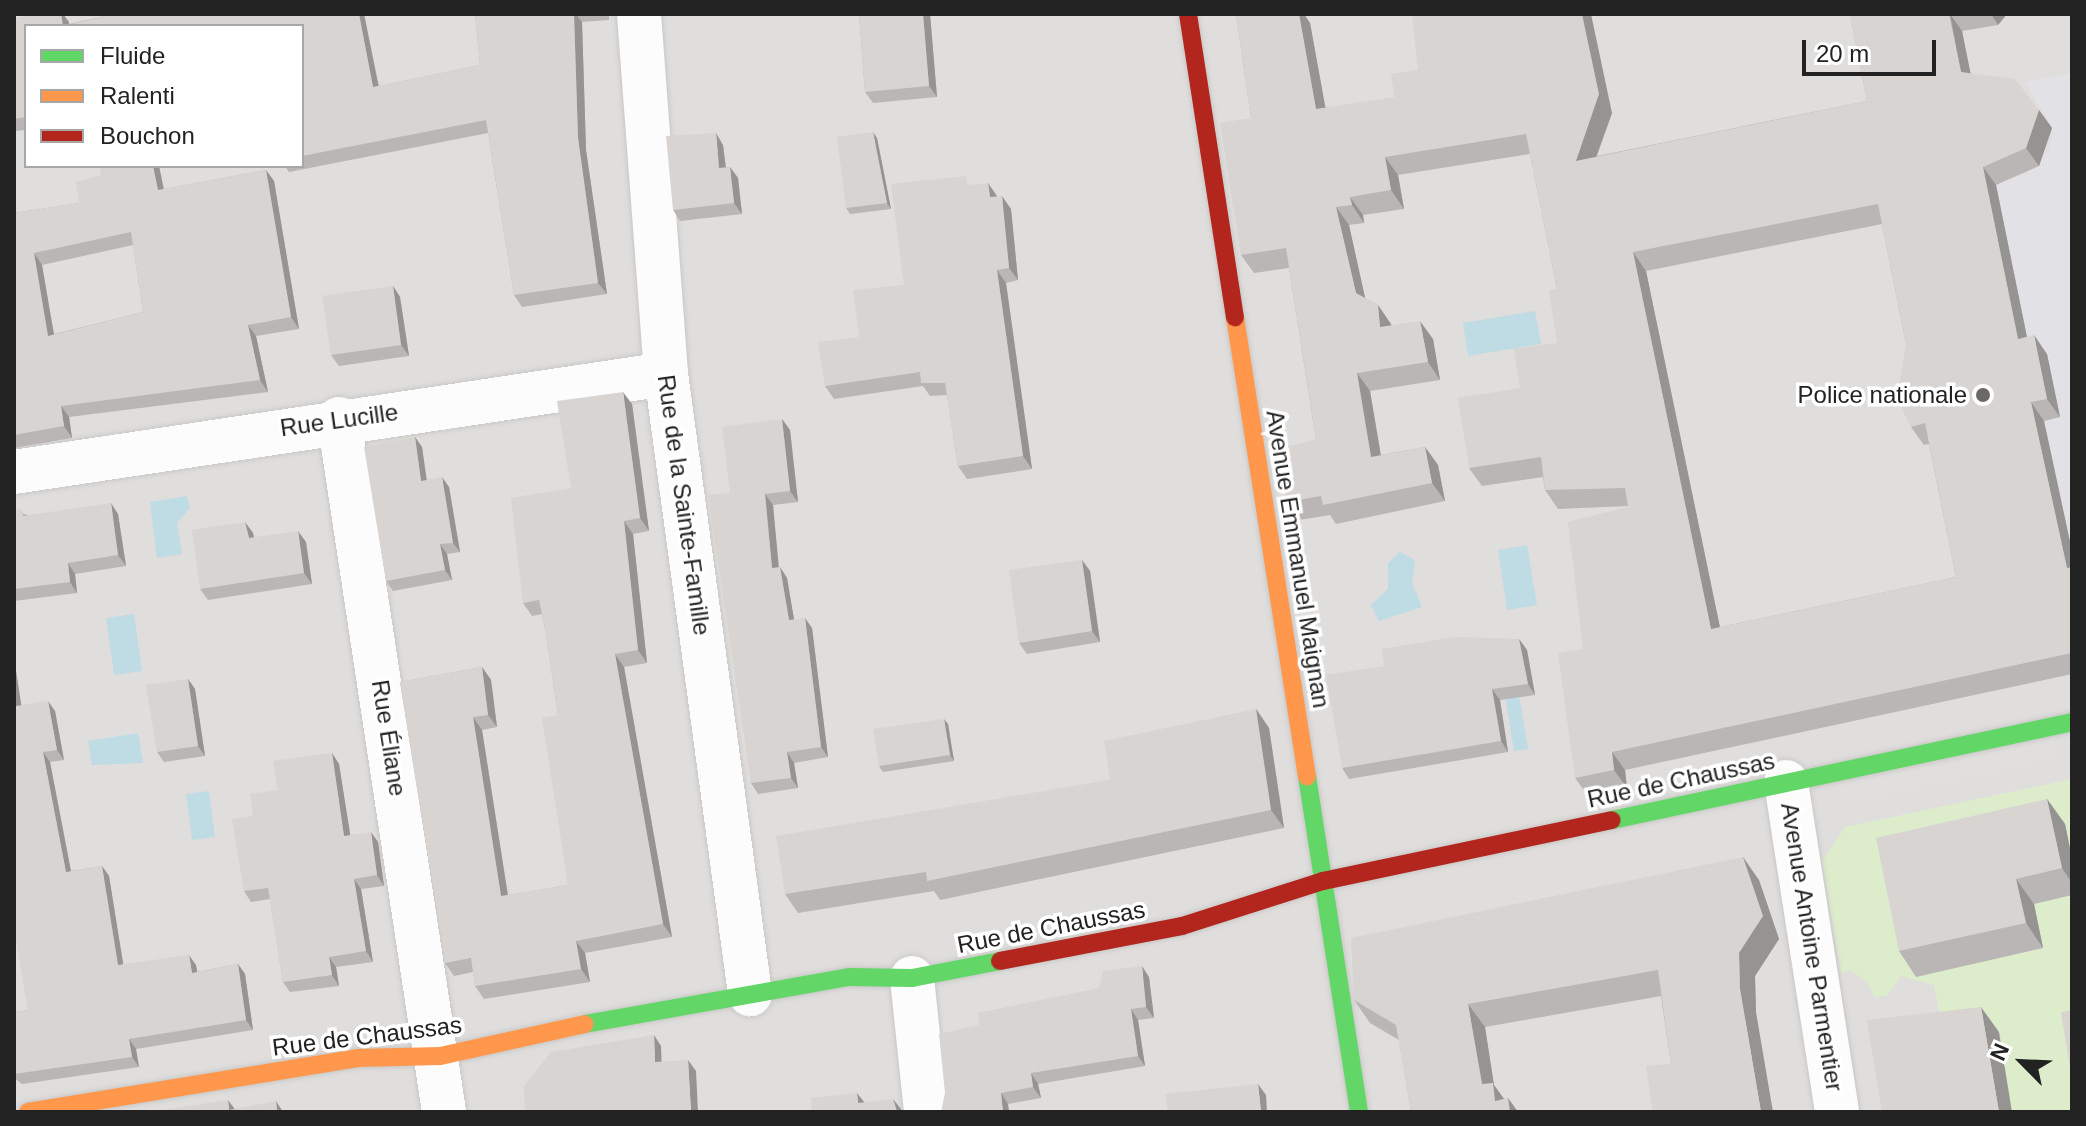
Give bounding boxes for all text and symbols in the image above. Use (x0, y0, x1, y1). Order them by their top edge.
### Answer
legend (24, 24, 304, 168)
scale bar (1806, 24, 1940, 74)
text: 20 m (1816, 40, 1869, 67)
text: Fluide (100, 42, 165, 69)
text: Ralenti (100, 82, 175, 109)
text: Bouchon (100, 122, 195, 149)
street label: Rue de la Sainte-Famille (651, 373, 717, 637)
place label: Police nationale (1798, 381, 1967, 409)
marker: Police nationale (1974, 386, 1992, 404)
street label: Rue Lucille (278, 397, 400, 443)
street label: Avenue Emmanuel Maignan (1260, 408, 1336, 710)
street label: Rue Éliane (366, 678, 412, 798)
street label: Rue de Chaussas (1585, 746, 1777, 814)
street label: Avenue Antoine Parmentier (1775, 800, 1849, 1094)
street label: Rue de Chaussas (955, 895, 1147, 959)
street label: Rue de Chaussas (271, 1010, 463, 1062)
north arrow (1982, 1022, 2062, 1102)
text: N (1985, 1040, 2014, 1064)

